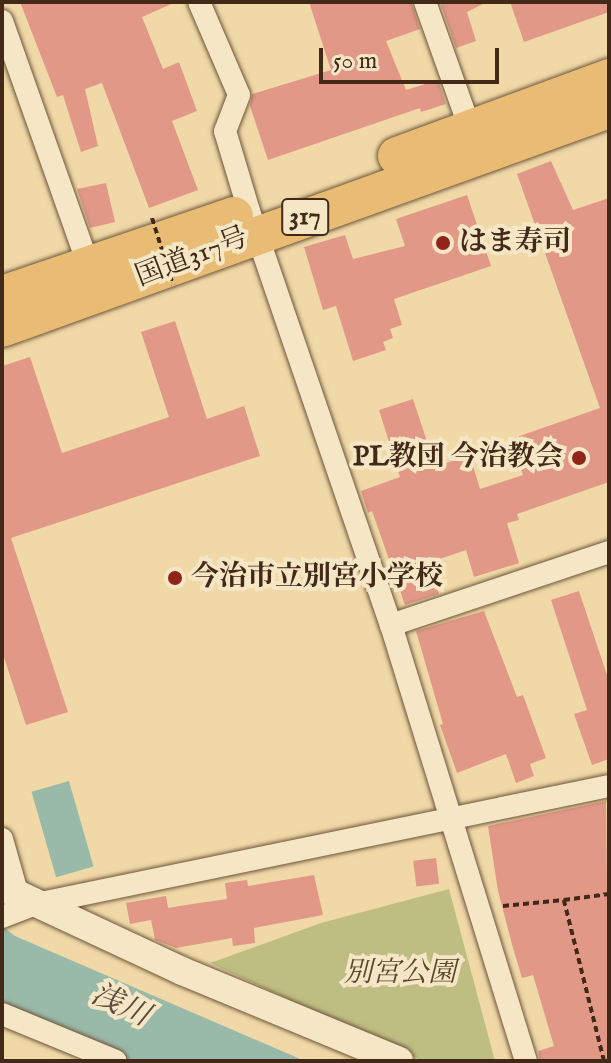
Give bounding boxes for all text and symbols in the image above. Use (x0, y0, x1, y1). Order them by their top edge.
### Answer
scale bar (323, 32, 503, 82)
text: 50 m (333, 46, 377, 77)
road number: 317 (281, 195, 329, 239)
street label: 国道317号 (131, 221, 253, 295)
place label: はま寿司 (459, 226, 571, 260)
marker: はま寿司 (434, 234, 452, 252)
place label: PL教団 今治教会 (353, 441, 563, 475)
marker: PL教団 今治教会 (570, 449, 588, 467)
place label: 今治市立別宮小学校 (191, 561, 443, 595)
marker: 今治市立別宮小学校 (166, 569, 184, 587)
park label: 別宮公園 (344, 957, 456, 991)
water label: 浅川 (85, 977, 155, 1035)

